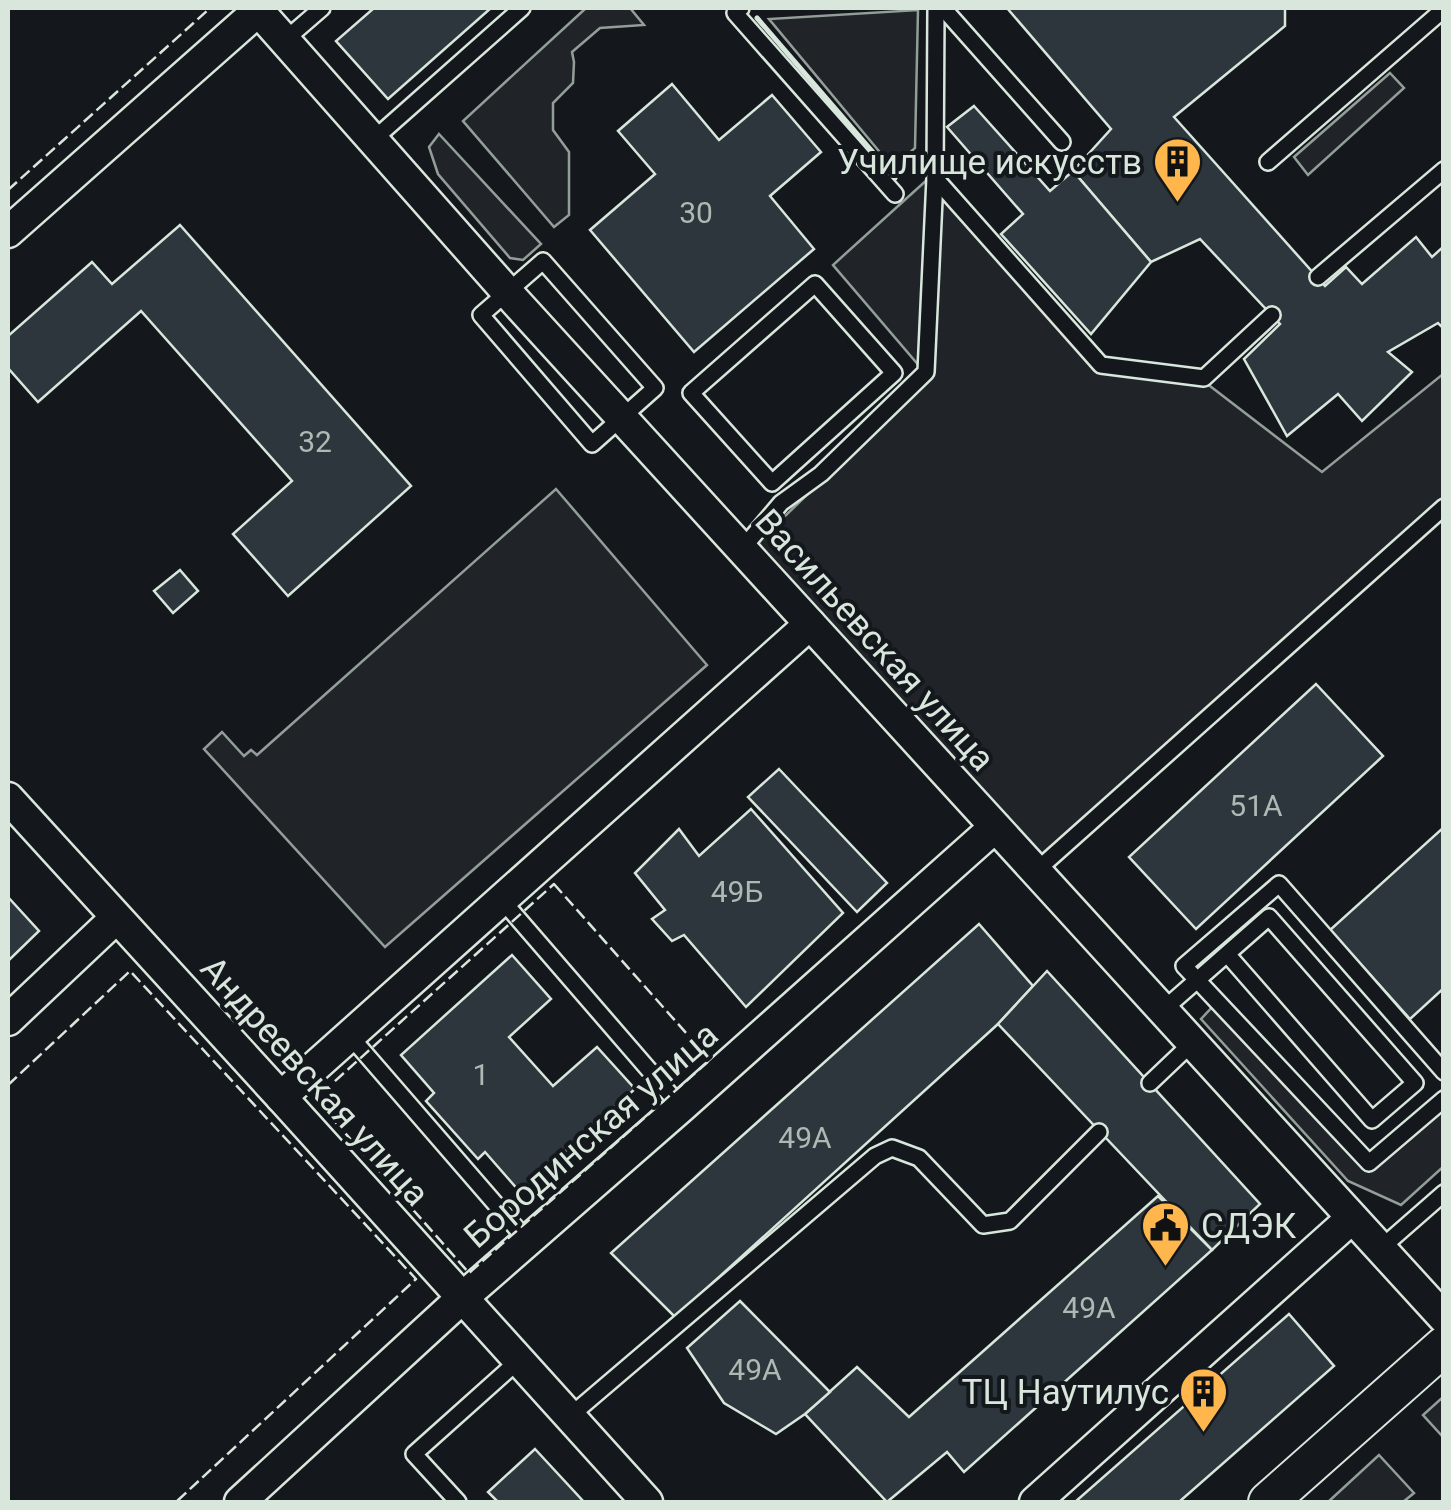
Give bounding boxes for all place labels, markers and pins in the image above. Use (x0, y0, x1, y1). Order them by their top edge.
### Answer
building icon: Училище искусств (1151, 136, 1203, 204)
place label: Училище искусств (837, 142, 1142, 183)
public building icon: СДЭК (1140, 1200, 1192, 1268)
place label: СДЭК (1201, 1206, 1297, 1247)
building icon: ТЦ Наутилус (1178, 1366, 1230, 1434)
place label: ТЦ Наутилус (962, 1372, 1169, 1413)

